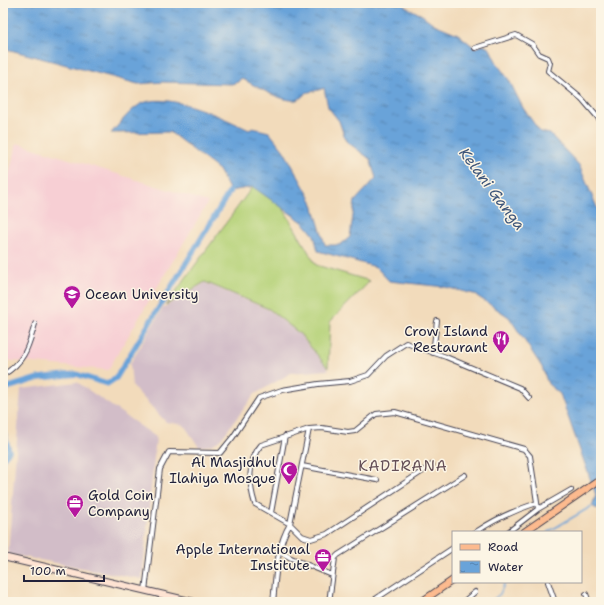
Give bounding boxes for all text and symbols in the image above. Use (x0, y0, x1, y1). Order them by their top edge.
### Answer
water label: Kelani Ganga (454, 144, 530, 234)
school or university icon: Ocean University (62, 284, 82, 309)
place label: Ocean University (85, 285, 199, 303)
place label: Crow Island Restaurant (404, 322, 488, 356)
restaurant icon: Crow Island Restaurant (491, 329, 511, 354)
place label: Al Masjidhul Ilahiya Mosque (169, 453, 277, 487)
district label: KADIRANA (358, 456, 448, 476)
mosque icon: Al Masjidhul Ilahiya Mosque (279, 460, 299, 485)
place label: Gold Coin Company (88, 486, 154, 520)
office icon: Gold Coin Company (65, 493, 85, 518)
legend (452, 531, 582, 583)
text: Road (488, 539, 519, 555)
place label: Apple International Institute (175, 540, 311, 574)
office icon: Apple International Institute (313, 547, 333, 572)
scale bar (24, 557, 104, 583)
text: Water (488, 559, 524, 575)
text: 100 m (30, 563, 66, 579)

